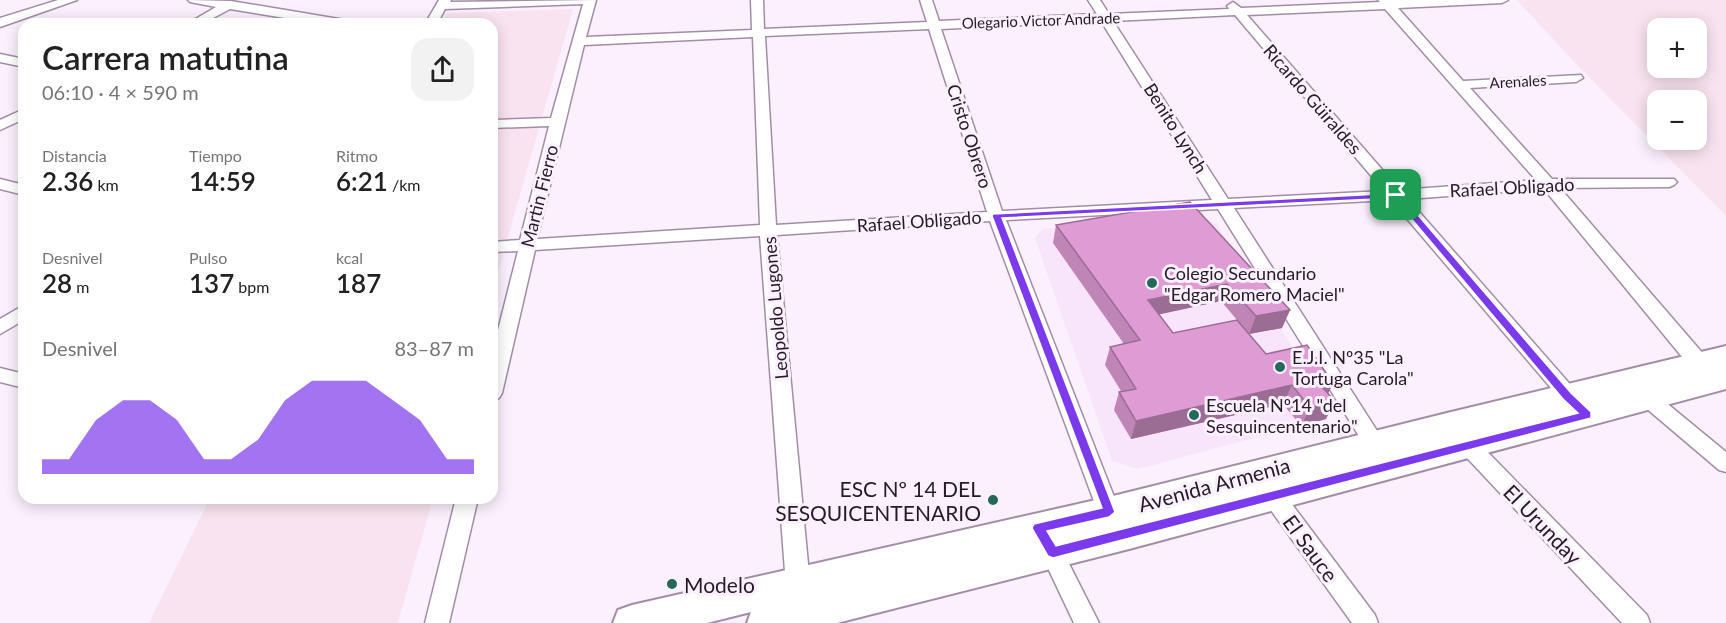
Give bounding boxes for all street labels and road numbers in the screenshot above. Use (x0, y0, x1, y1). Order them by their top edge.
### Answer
street label: Olegario Victor Andrade (961, 8, 1121, 32)
street label: Ricardo Güiraldes (1259, 40, 1367, 159)
street label: Arenales (1489, 71, 1547, 91)
street label: Benito Lynch (1140, 79, 1212, 177)
street label: Cristo Obrero (943, 81, 997, 191)
street label: Martin Fierro (516, 143, 562, 249)
street label: Rafael Obligado (1449, 173, 1575, 201)
street label: Rafael Obligado (856, 206, 982, 236)
street label: Leopoldo Lugones (758, 235, 792, 380)
street label: Avenida Armenia (1135, 452, 1293, 516)
street label: El Urunday (1499, 479, 1587, 569)
street label: El Sauce (1278, 510, 1344, 586)

